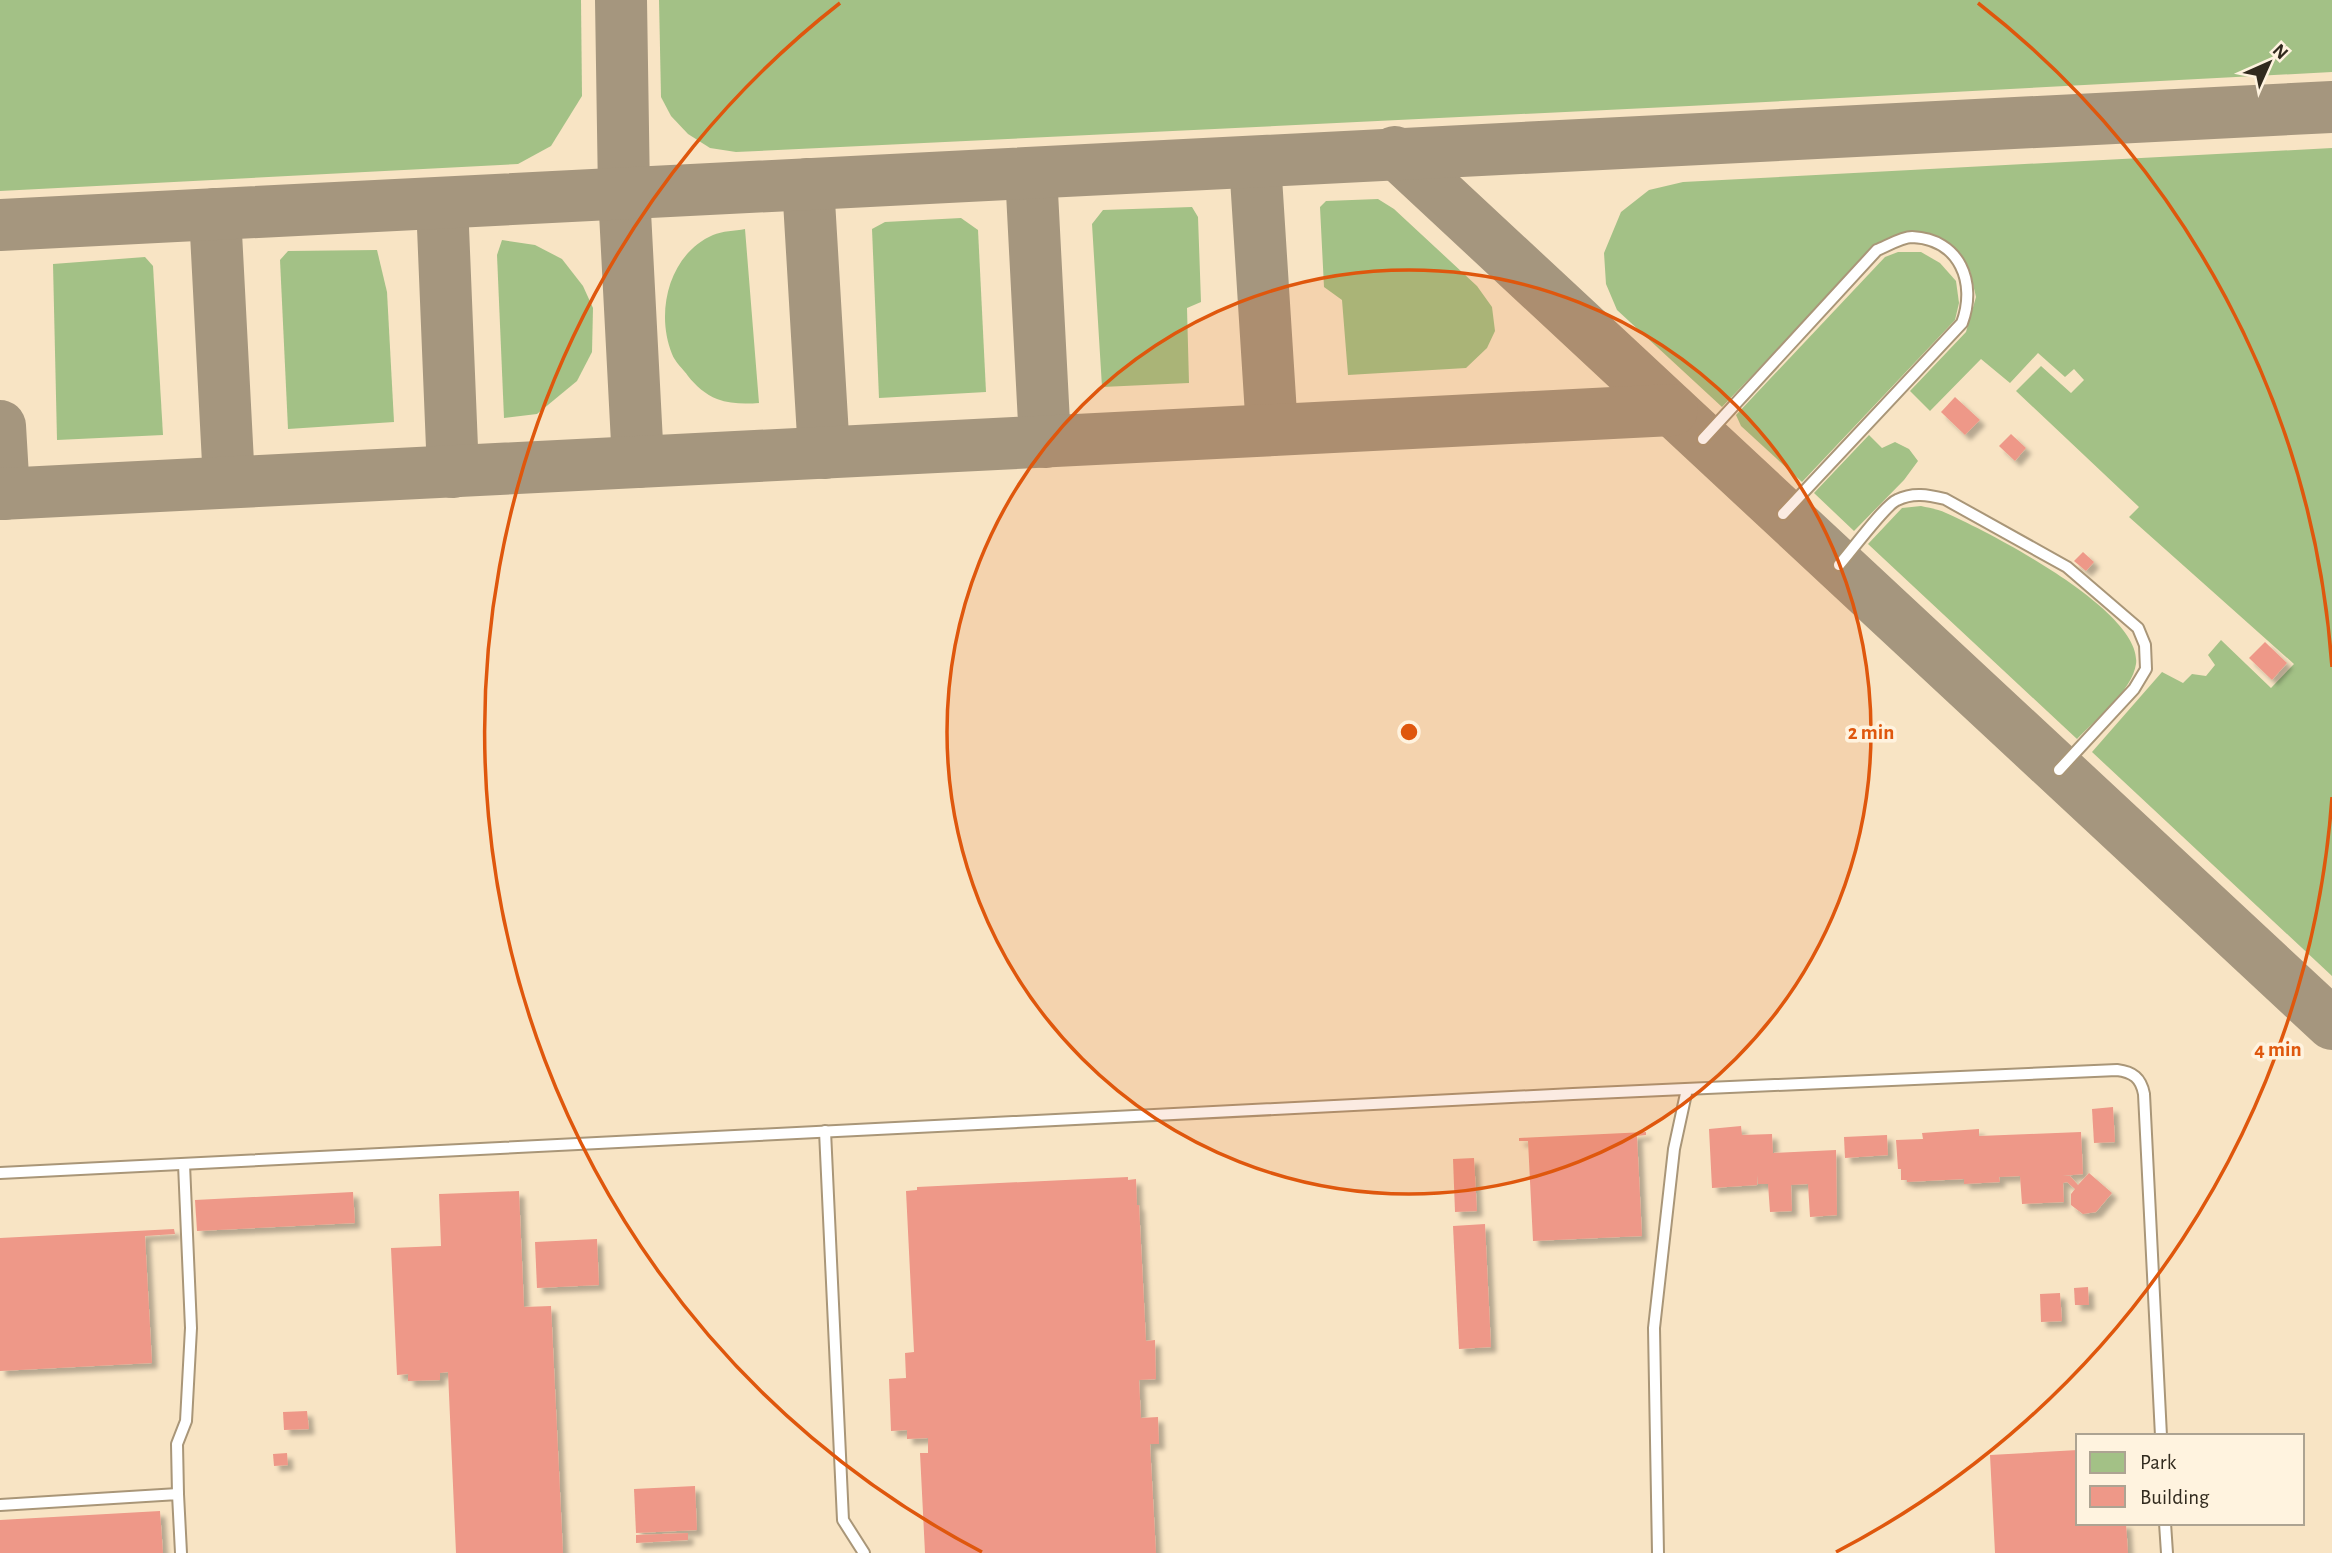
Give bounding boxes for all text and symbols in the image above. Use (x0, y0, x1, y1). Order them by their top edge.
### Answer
north arrow (2234, 28, 2304, 98)
text: N (2269, 41, 2291, 63)
centre of rings (1397, 720, 1421, 744)
text: 2 min (1848, 722, 1894, 743)
text: 4 min (2254, 1039, 2302, 1060)
legend (2076, 1434, 2304, 1525)
text: Park (2140, 1452, 2177, 1473)
text: Building (2140, 1487, 2210, 1508)

